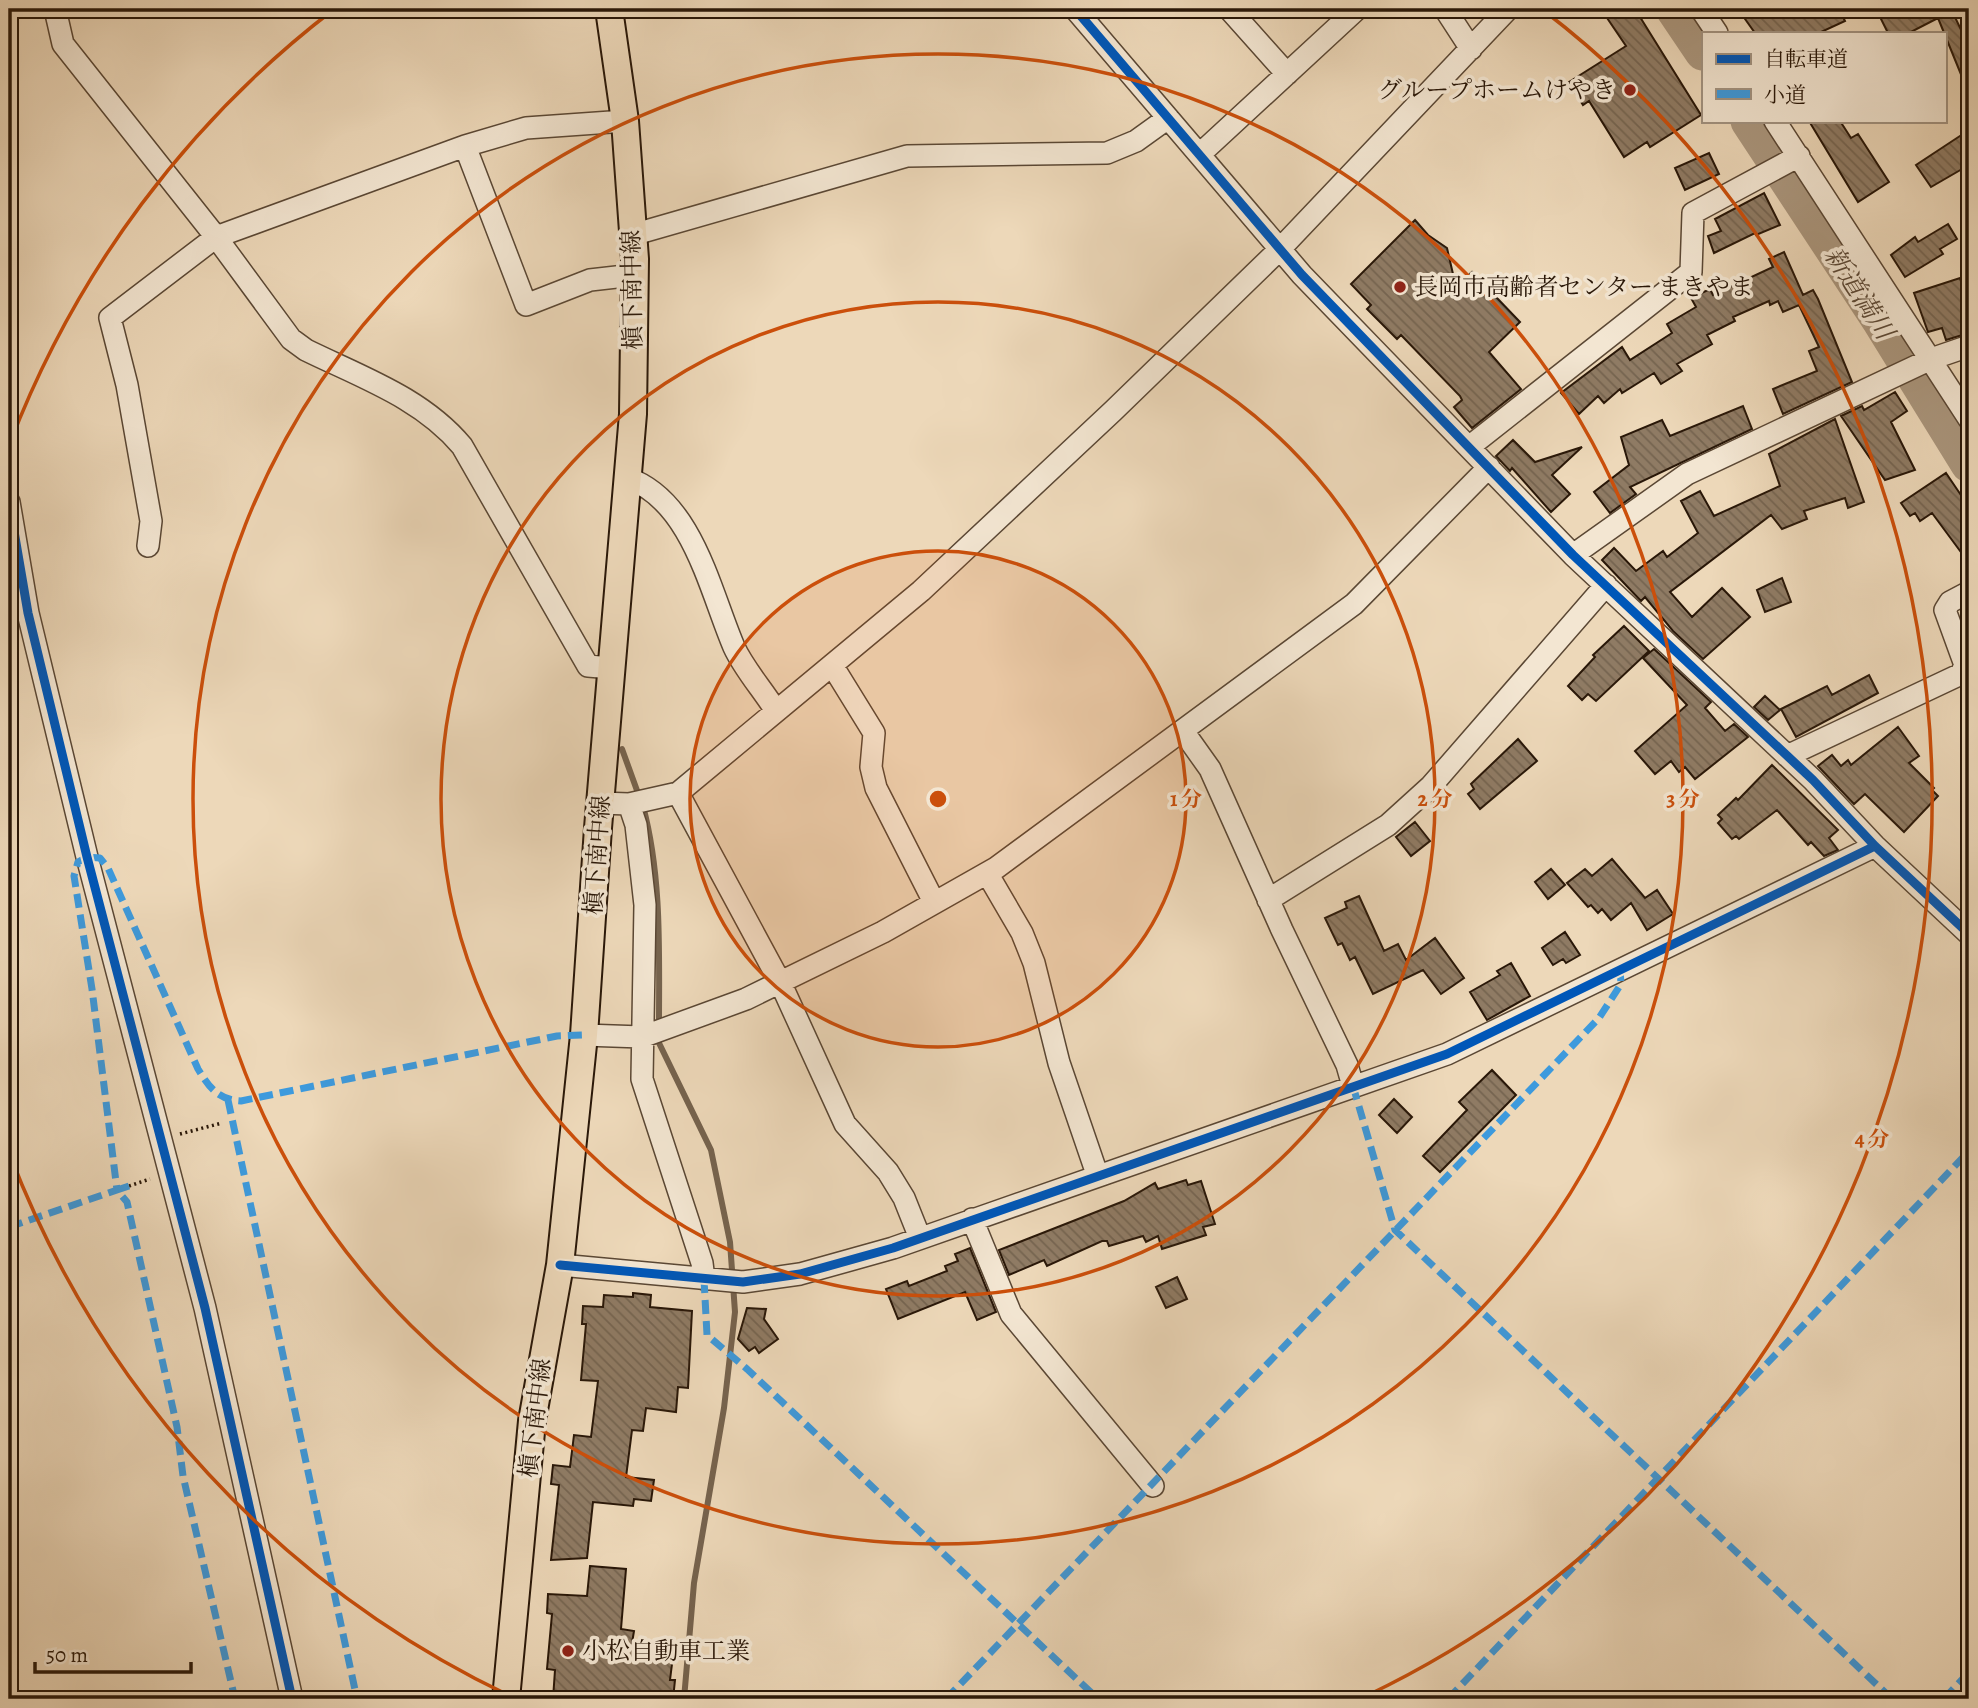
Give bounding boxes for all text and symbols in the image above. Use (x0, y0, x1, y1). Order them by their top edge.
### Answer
legend (1702, 32, 1946, 122)
text: 自転車道 (1764, 45, 1848, 73)
place label: グループホームけやき (1378, 74, 1616, 106)
text: 小道 (1764, 81, 1806, 109)
marker: グループホームけやき (1622, 82, 1638, 98)
street label: 槇下南中線 (615, 230, 649, 350)
water label: 新道満川 (1816, 240, 1904, 349)
place label: 長岡市高齢者センター まきやま (1414, 271, 1754, 303)
marker: 長岡市高齢者センター まきやま (1392, 279, 1408, 295)
text: 1 分 (1170, 785, 1202, 813)
text: 2 分 (1418, 785, 1452, 813)
text: 3 分 (1666, 785, 1700, 813)
centre of rings (926, 787, 950, 811)
street label: 槇下南中線 (577, 794, 617, 916)
text: 4 分 (1855, 1125, 1889, 1153)
street label: 槇下南中線 (512, 1356, 558, 1480)
scale bar (35, 1631, 191, 1675)
place label: 小松自動車工業 (582, 1635, 750, 1667)
text: 50 m (46, 1641, 88, 1669)
marker: 小松自動車工業 (560, 1643, 576, 1659)

